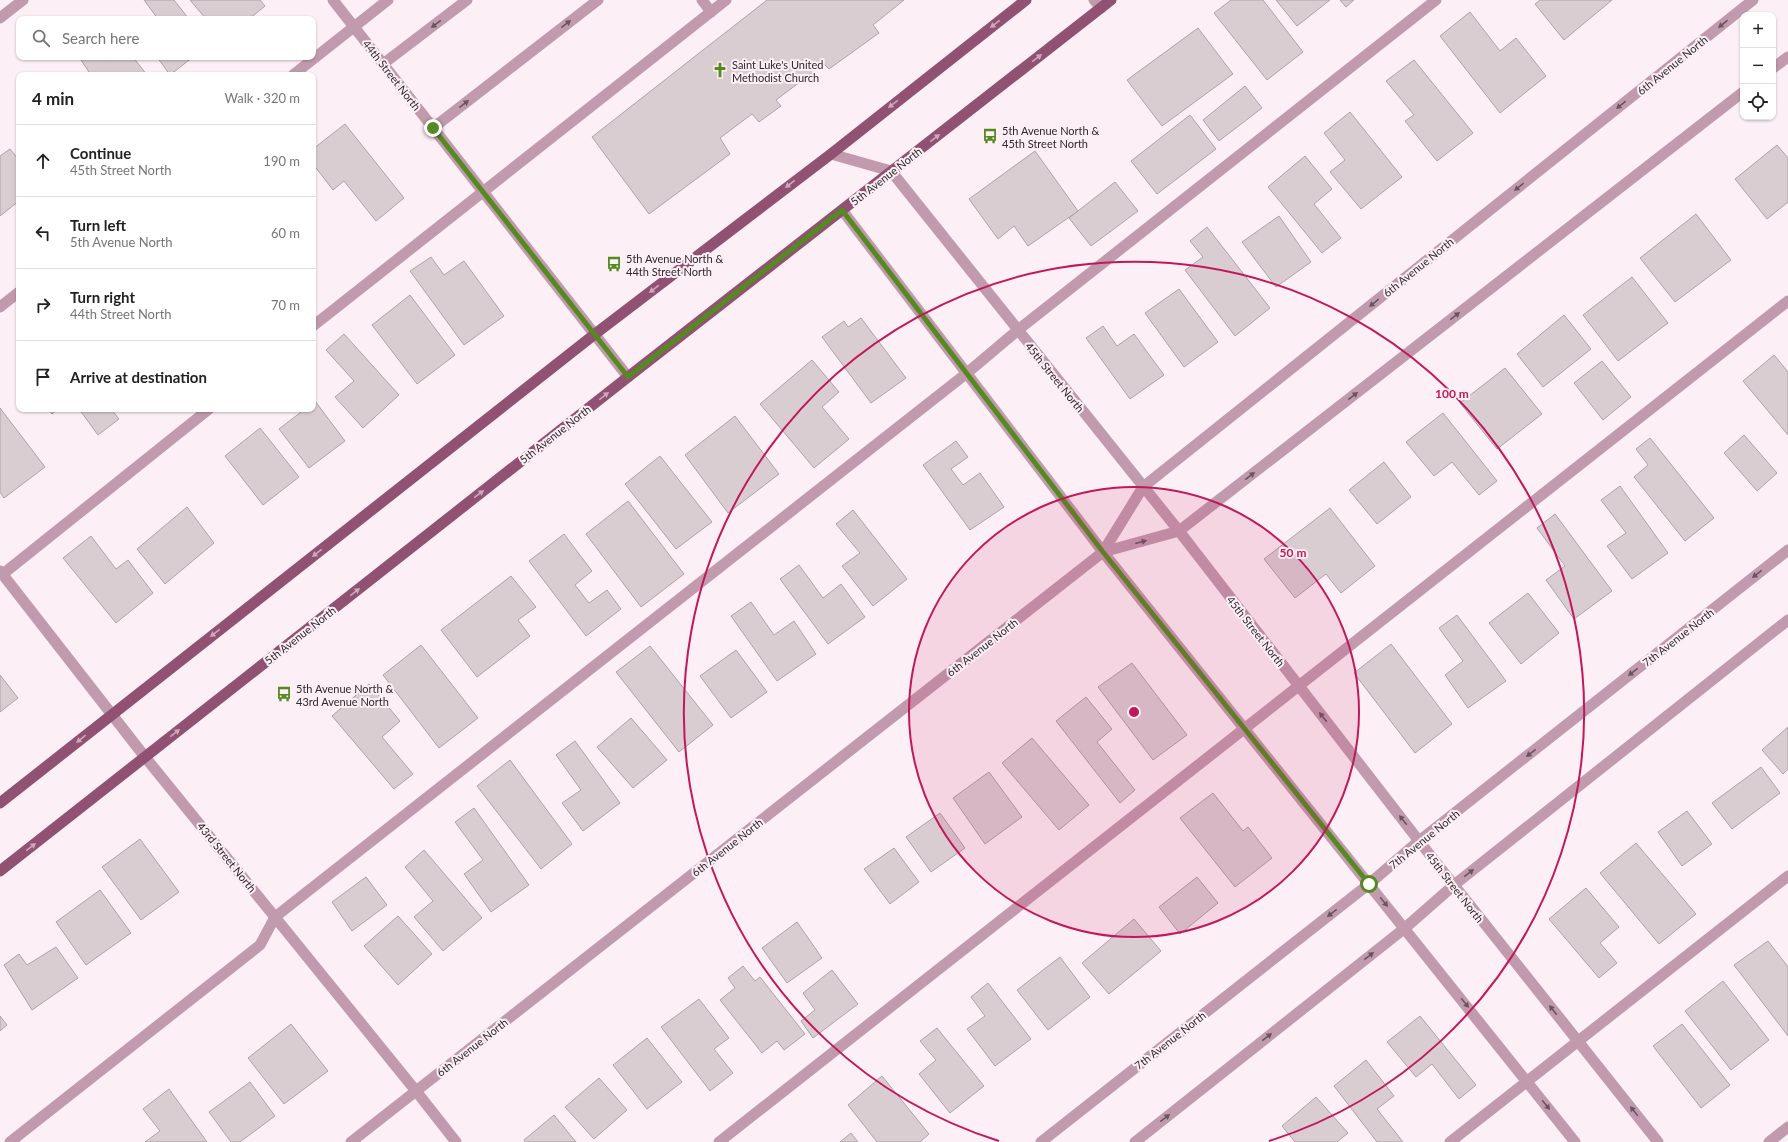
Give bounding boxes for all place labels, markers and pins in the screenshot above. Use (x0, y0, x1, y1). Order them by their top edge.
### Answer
place label: Saint Luke's United Methodist Church (732, 58, 824, 84)
church icon: Saint Luke's United Methodist Church (711, 61, 729, 79)
place label: 5th Avenue North & 45th Street North (1002, 124, 1100, 150)
bus stop icon: 5th Avenue North & 45th Street North (981, 127, 999, 145)
place label: 5th Avenue North & 44th Street North (626, 252, 724, 278)
bus stop icon: 5th Avenue North & 44th Street North (605, 255, 623, 273)
place label: 5th Avenue North & 43rd Avenue North (296, 682, 394, 708)
bus stop icon: 5th Avenue North & 43rd Avenue North (275, 685, 293, 703)
centre of rings (1127, 705, 1141, 719)

